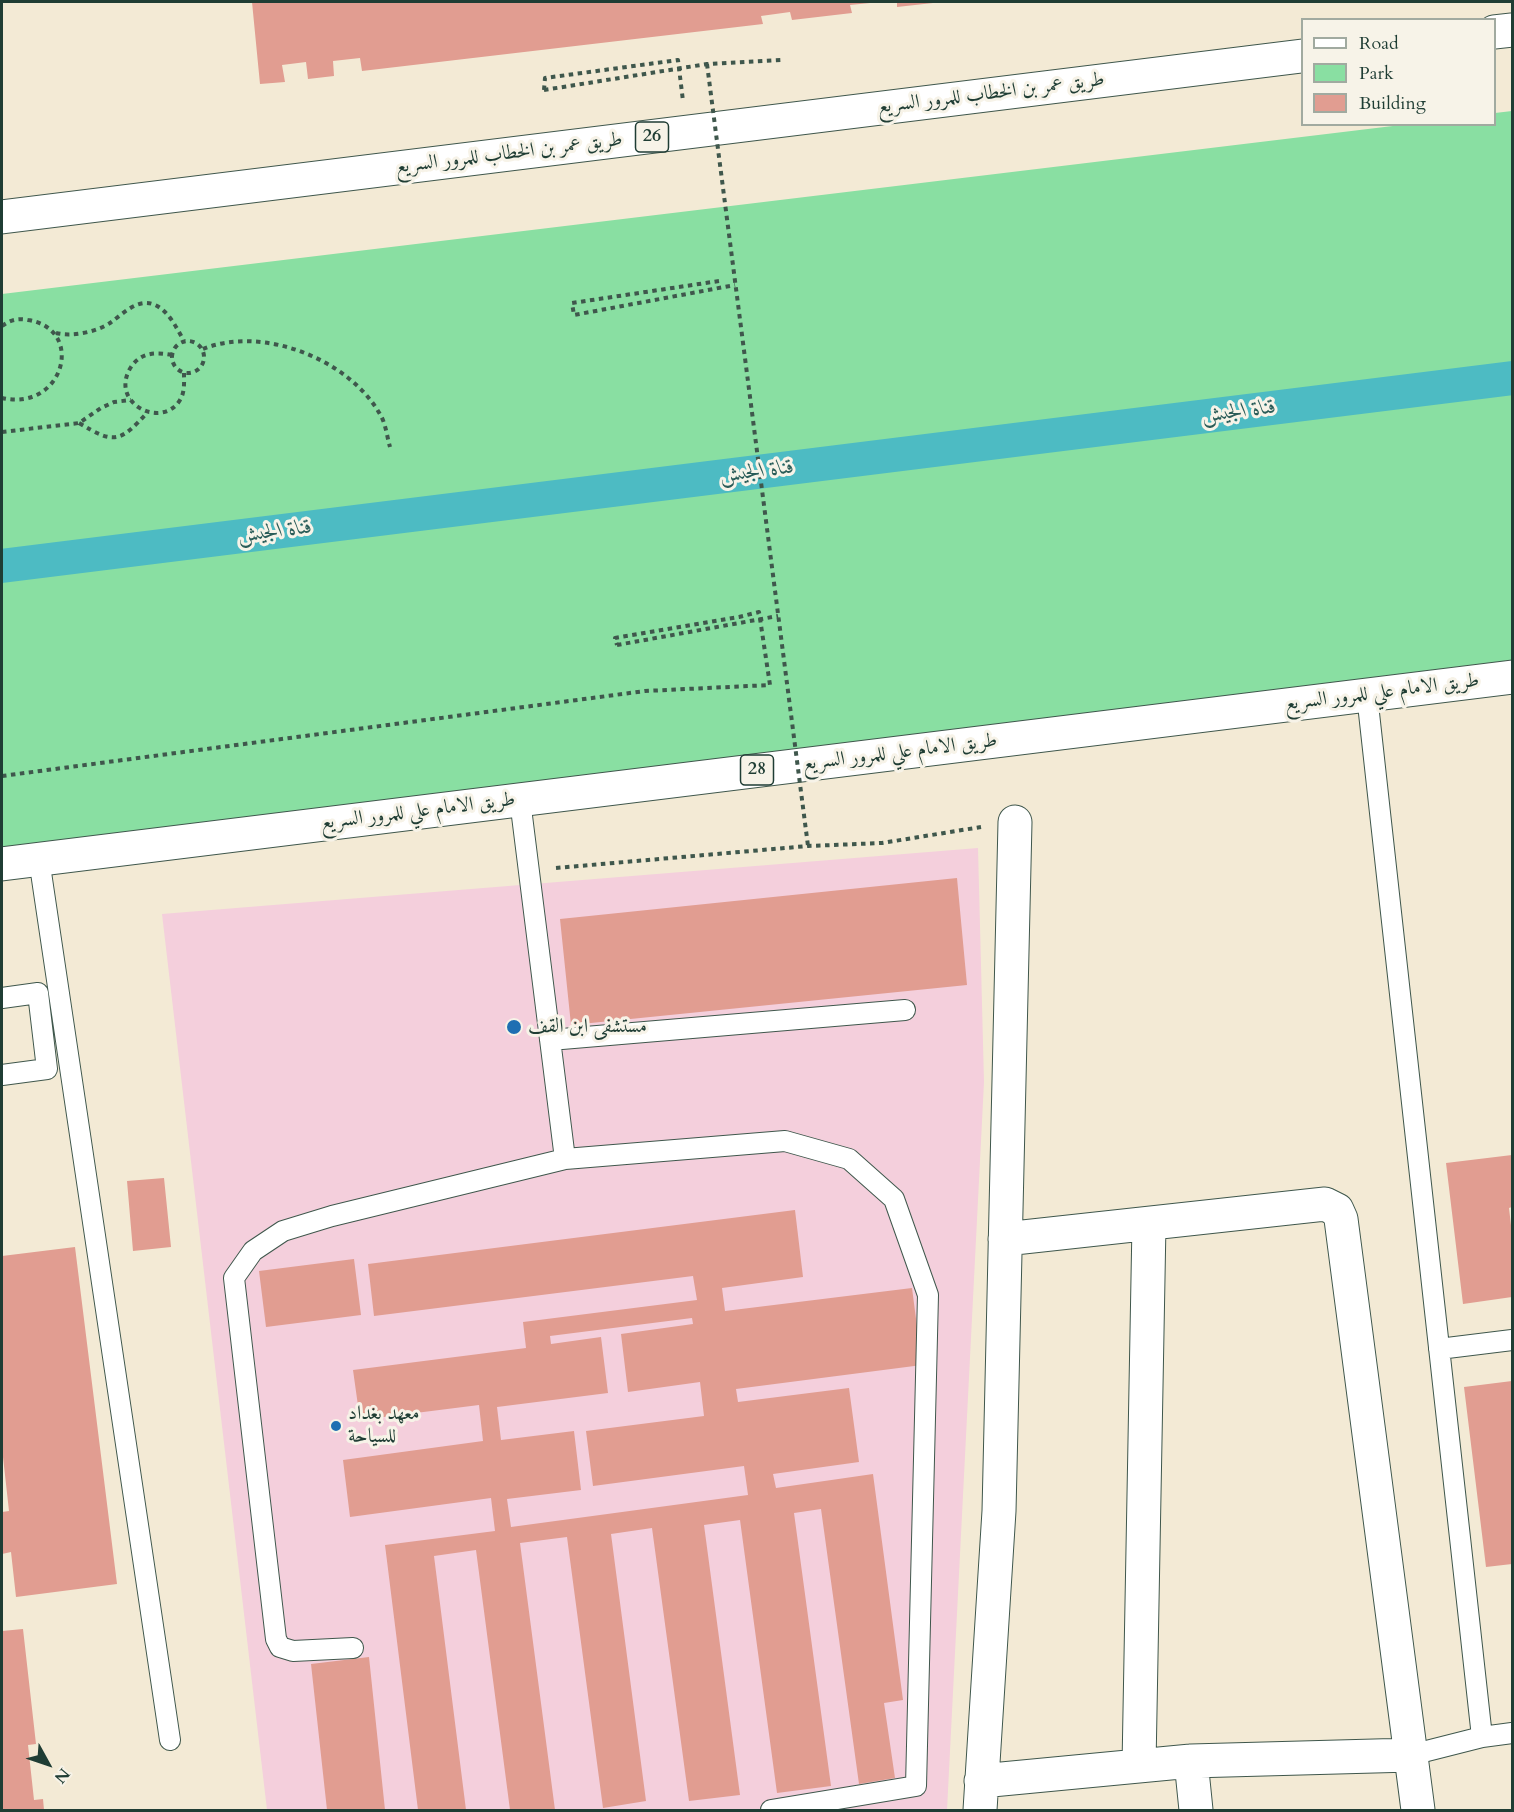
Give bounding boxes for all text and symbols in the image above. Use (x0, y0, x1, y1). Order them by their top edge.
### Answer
legend (1301, 18, 1496, 126)
text: Road (1359, 31, 1399, 56)
text: Park (1359, 61, 1394, 86)
street label: طريق عمر بن الخطاب للمرور السريع (876, 68, 1106, 120)
text: Building (1359, 91, 1426, 116)
road number: 26 (636, 122, 668, 152)
street label: طريق عمر بن الخطاب للمرور السريع (394, 128, 624, 180)
water label: قناة الجيش (1200, 395, 1278, 429)
water label: قناة الجيش (718, 455, 796, 489)
water label: قناة الجيش (236, 515, 314, 549)
street label: طريق الامام علي للمرور السريع (1283, 669, 1481, 717)
street label: طريق الامام علي للمرور السريع (801, 729, 999, 777)
road number: 28 (740, 755, 774, 785)
street label: طريق الامام علي للمرور السريع (319, 788, 517, 836)
place label: مستشفى ابن القف (528, 1015, 647, 1039)
marker: مستشفى ابن القف (505, 1018, 523, 1036)
place label: معهد بغداد للسياحة (348, 1402, 420, 1449)
marker: معهد بغداد للسياحة (329, 1419, 343, 1433)
north arrow (18, 1734, 78, 1794)
text: N (49, 1763, 75, 1788)

